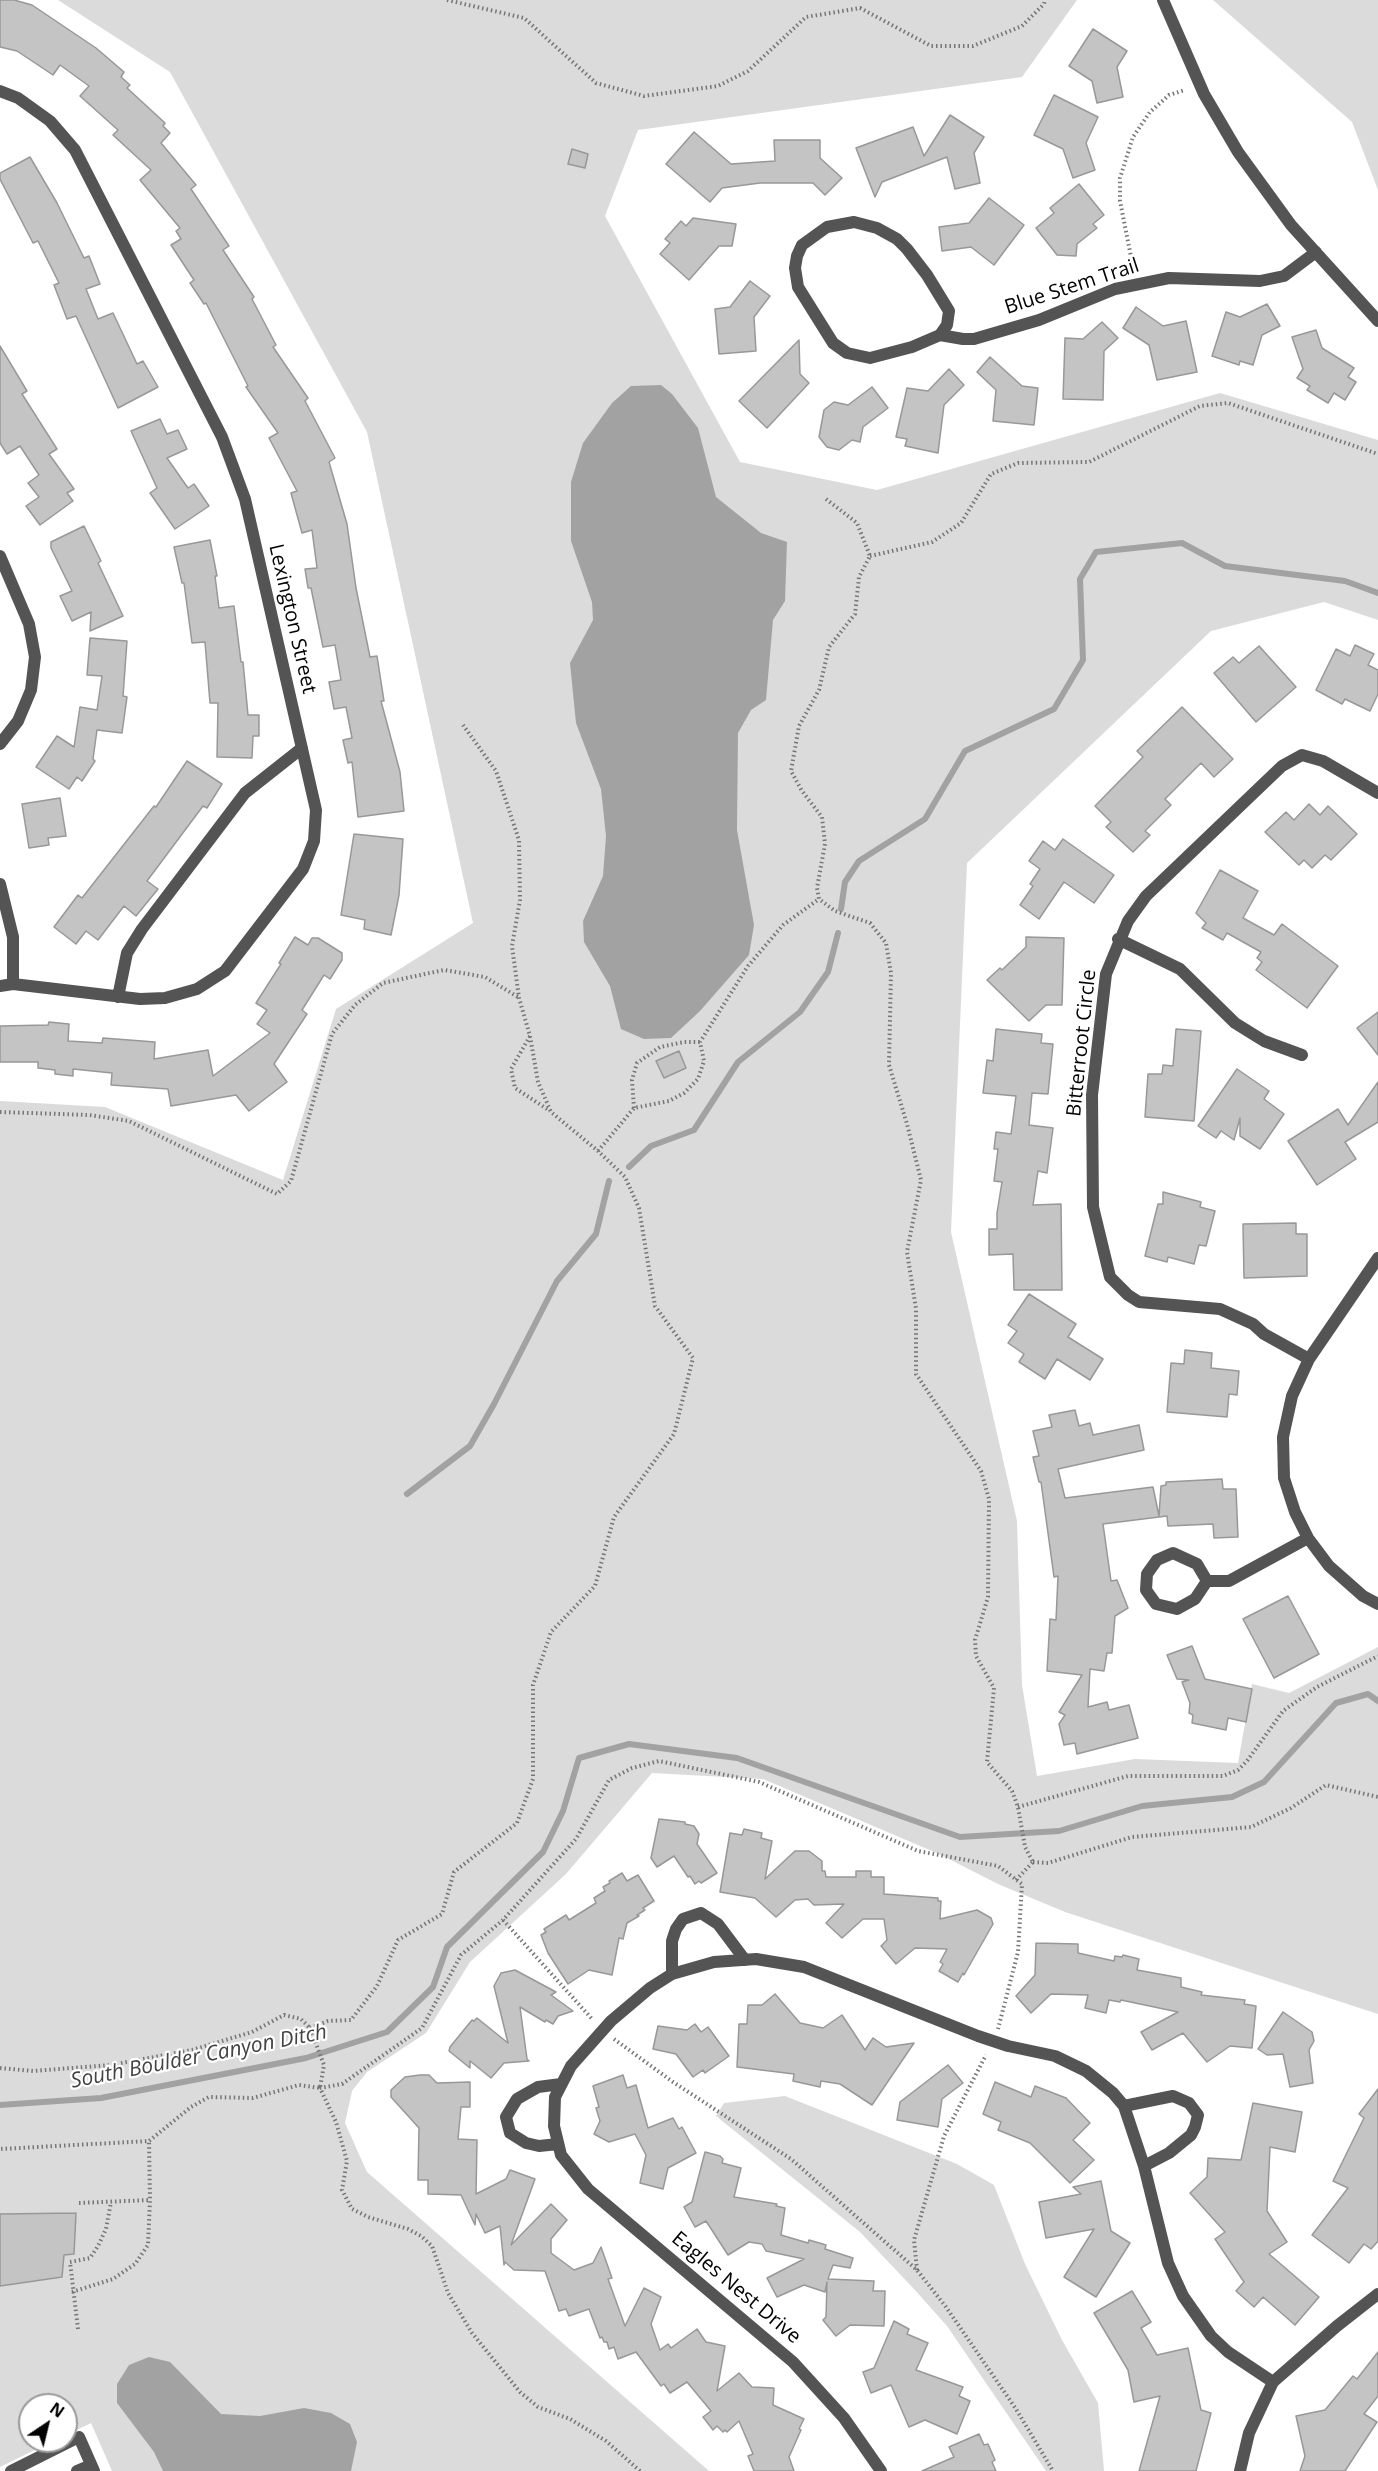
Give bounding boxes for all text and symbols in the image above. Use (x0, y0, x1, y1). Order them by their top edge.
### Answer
street label: Blue Stem Trail (1002, 254, 1142, 320)
street label: Lexington Street (263, 542, 321, 696)
street label: Bitterroot Circle (1062, 968, 1102, 1118)
water label: South Boulder Canyon Ditch (69, 2020, 329, 2094)
street label: Eagles Nest Drive (667, 2227, 805, 2349)
north arrow (18, 2393, 78, 2453)
text: N (46, 2397, 69, 2423)

